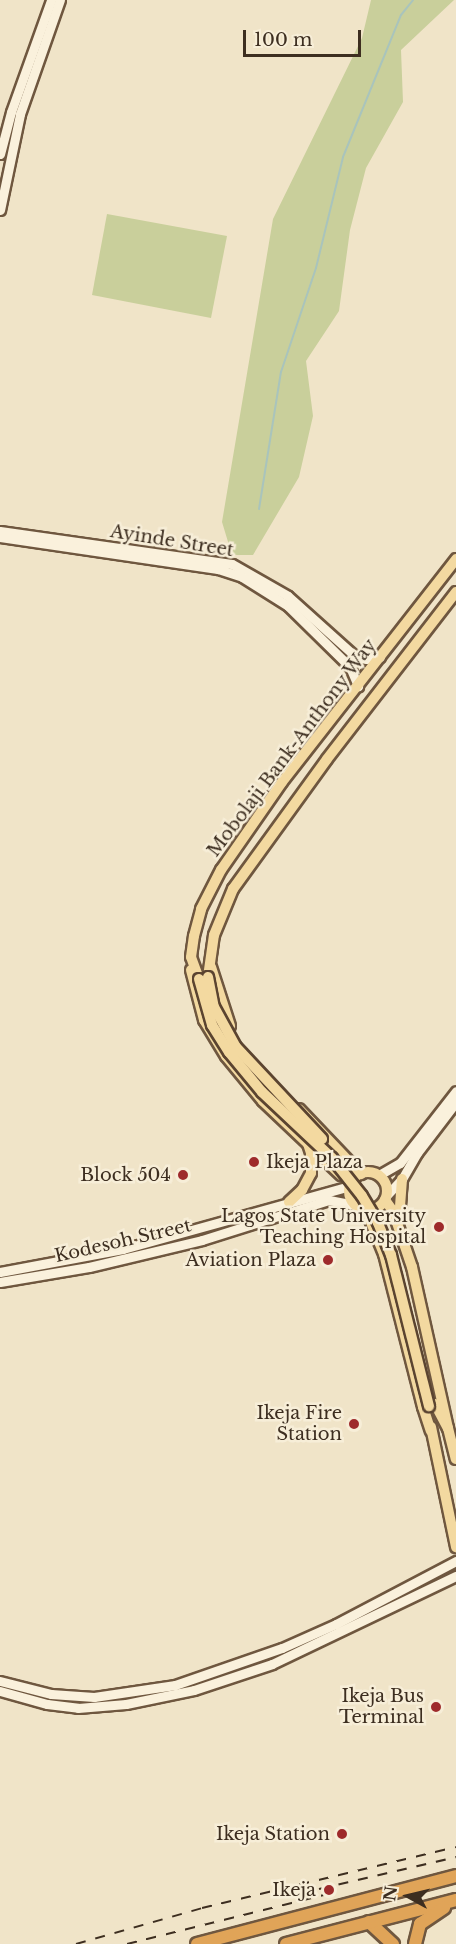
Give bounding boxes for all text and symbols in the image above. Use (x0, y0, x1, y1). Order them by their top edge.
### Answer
scale bar (246, 18, 364, 56)
text: 100 m (254, 29, 312, 51)
street label: Ayinde Street (109, 521, 235, 561)
street label: Mobolaji Bank-Anthony Way (203, 634, 381, 862)
place label: Ikeja Plaza (266, 1151, 363, 1173)
marker: Ikeja Plaza (247, 1155, 261, 1169)
place label: Block 504 (80, 1164, 171, 1186)
marker: Block 504 (176, 1168, 190, 1182)
place label: Lagos State University Teaching Hospital (221, 1206, 426, 1248)
street label: Kodesoh Street (53, 1215, 193, 1267)
marker: Lagos State University Teaching Hospital (430, 1218, 448, 1236)
place label: Aviation Plaza (186, 1249, 316, 1271)
marker: Aviation Plaza (321, 1253, 335, 1267)
place label: Ikeja Fire Station (256, 1403, 342, 1446)
marker: Ikeja Fire Station (347, 1417, 361, 1431)
place label: Ikeja Bus Terminal (339, 1686, 424, 1728)
marker: Ikeja Bus Terminal (429, 1700, 443, 1714)
place label: Ikeja Station (216, 1823, 330, 1845)
marker: Ikeja Station (335, 1827, 349, 1841)
north arrow (378, 1866, 438, 1926)
place label: Ikeja (272, 1879, 316, 1901)
marker: Ikeja (320, 1881, 338, 1899)
text: N (379, 1885, 401, 1902)

